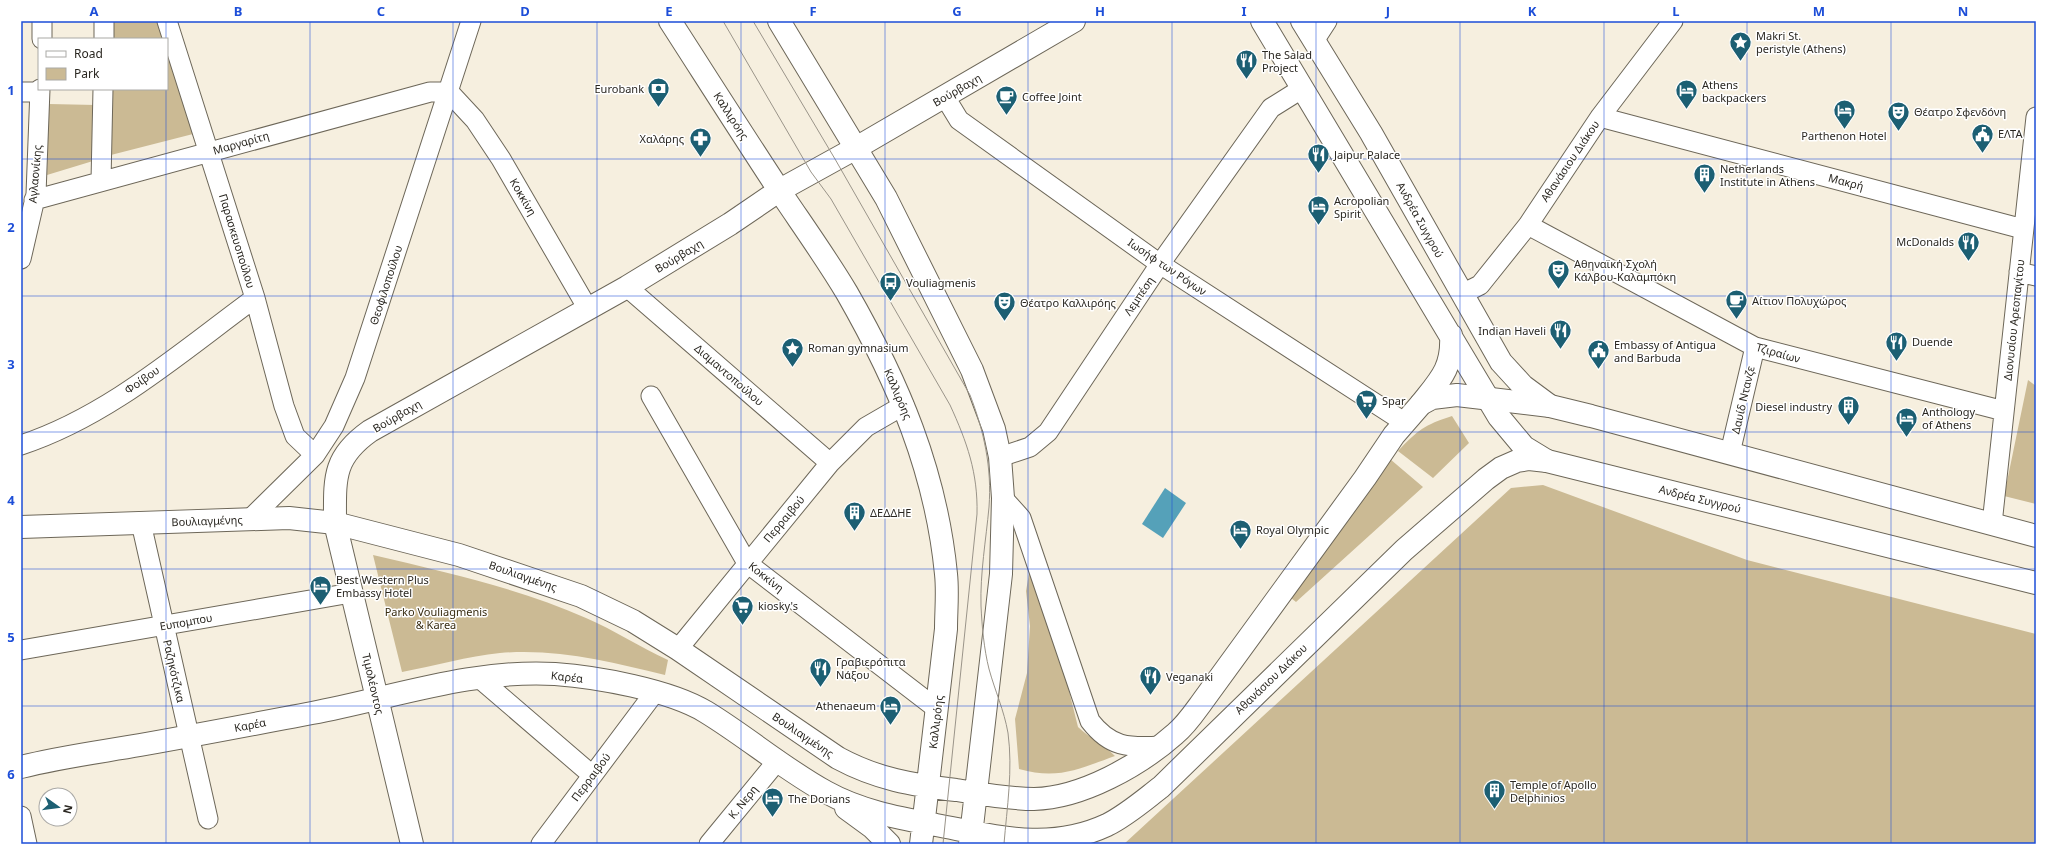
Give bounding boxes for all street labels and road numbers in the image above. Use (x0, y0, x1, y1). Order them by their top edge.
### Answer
street label: Βούρβαχη (930, 70, 984, 109)
street label: Καλλιρόης (710, 89, 752, 142)
street label: Αθανάσιου Διάκου (1537, 117, 1602, 204)
street label: Μαργαρίτη (211, 127, 271, 158)
street label: Αγλαονίκης (24, 144, 45, 204)
street label: Μακρή (1827, 170, 1865, 193)
street label: Κοκκίνη (507, 175, 540, 218)
street label: Ανδρέα Συγγρού (1393, 179, 1447, 260)
street label: Παρασκευοπούλου (216, 192, 259, 290)
street label: Βούρβαχη (652, 235, 706, 276)
street label: Ιωσήφ των Ρόγων (1125, 235, 1210, 299)
street label: Θεοφιλοπούλου (366, 243, 405, 327)
street label: Διονυσίου Αρεοπαγίτου (2000, 258, 2027, 381)
street label: Λεμπέση (1120, 273, 1157, 318)
street label: Τζιραίων (1754, 339, 1802, 366)
street label: Διαμαντοπούλου (692, 340, 767, 409)
street label: Φοίβου (121, 362, 162, 397)
street label: Δαυίδ Ντανζε (1727, 364, 1758, 435)
street label: Καλλιρόης (881, 366, 916, 422)
street label: Βούρβαχη (370, 396, 424, 435)
street label: Ανδρέα Συγγρού (1657, 481, 1743, 516)
street label: Περραιβού (760, 492, 808, 545)
street label: Βουλιαγμένης (171, 512, 243, 529)
street label: Βουλιαγμένης (487, 557, 559, 594)
street label: Κοκκίνη (746, 558, 787, 595)
street label: Ευπομπου (158, 609, 214, 634)
street label: Ραζηκότζικα (160, 638, 189, 704)
street label: Αθανάσιου Διάκου (1231, 640, 1310, 717)
street label: Τιμολέοντος (359, 652, 388, 716)
street label: Καρέα (550, 667, 584, 686)
street label: Καλλιρόης (925, 694, 946, 750)
street label: Βουλιαγμένης (770, 708, 837, 761)
street label: Καρέα (233, 714, 267, 735)
street label: Περραιβού (567, 749, 614, 804)
street label: Κ. Νερη (724, 782, 761, 822)

